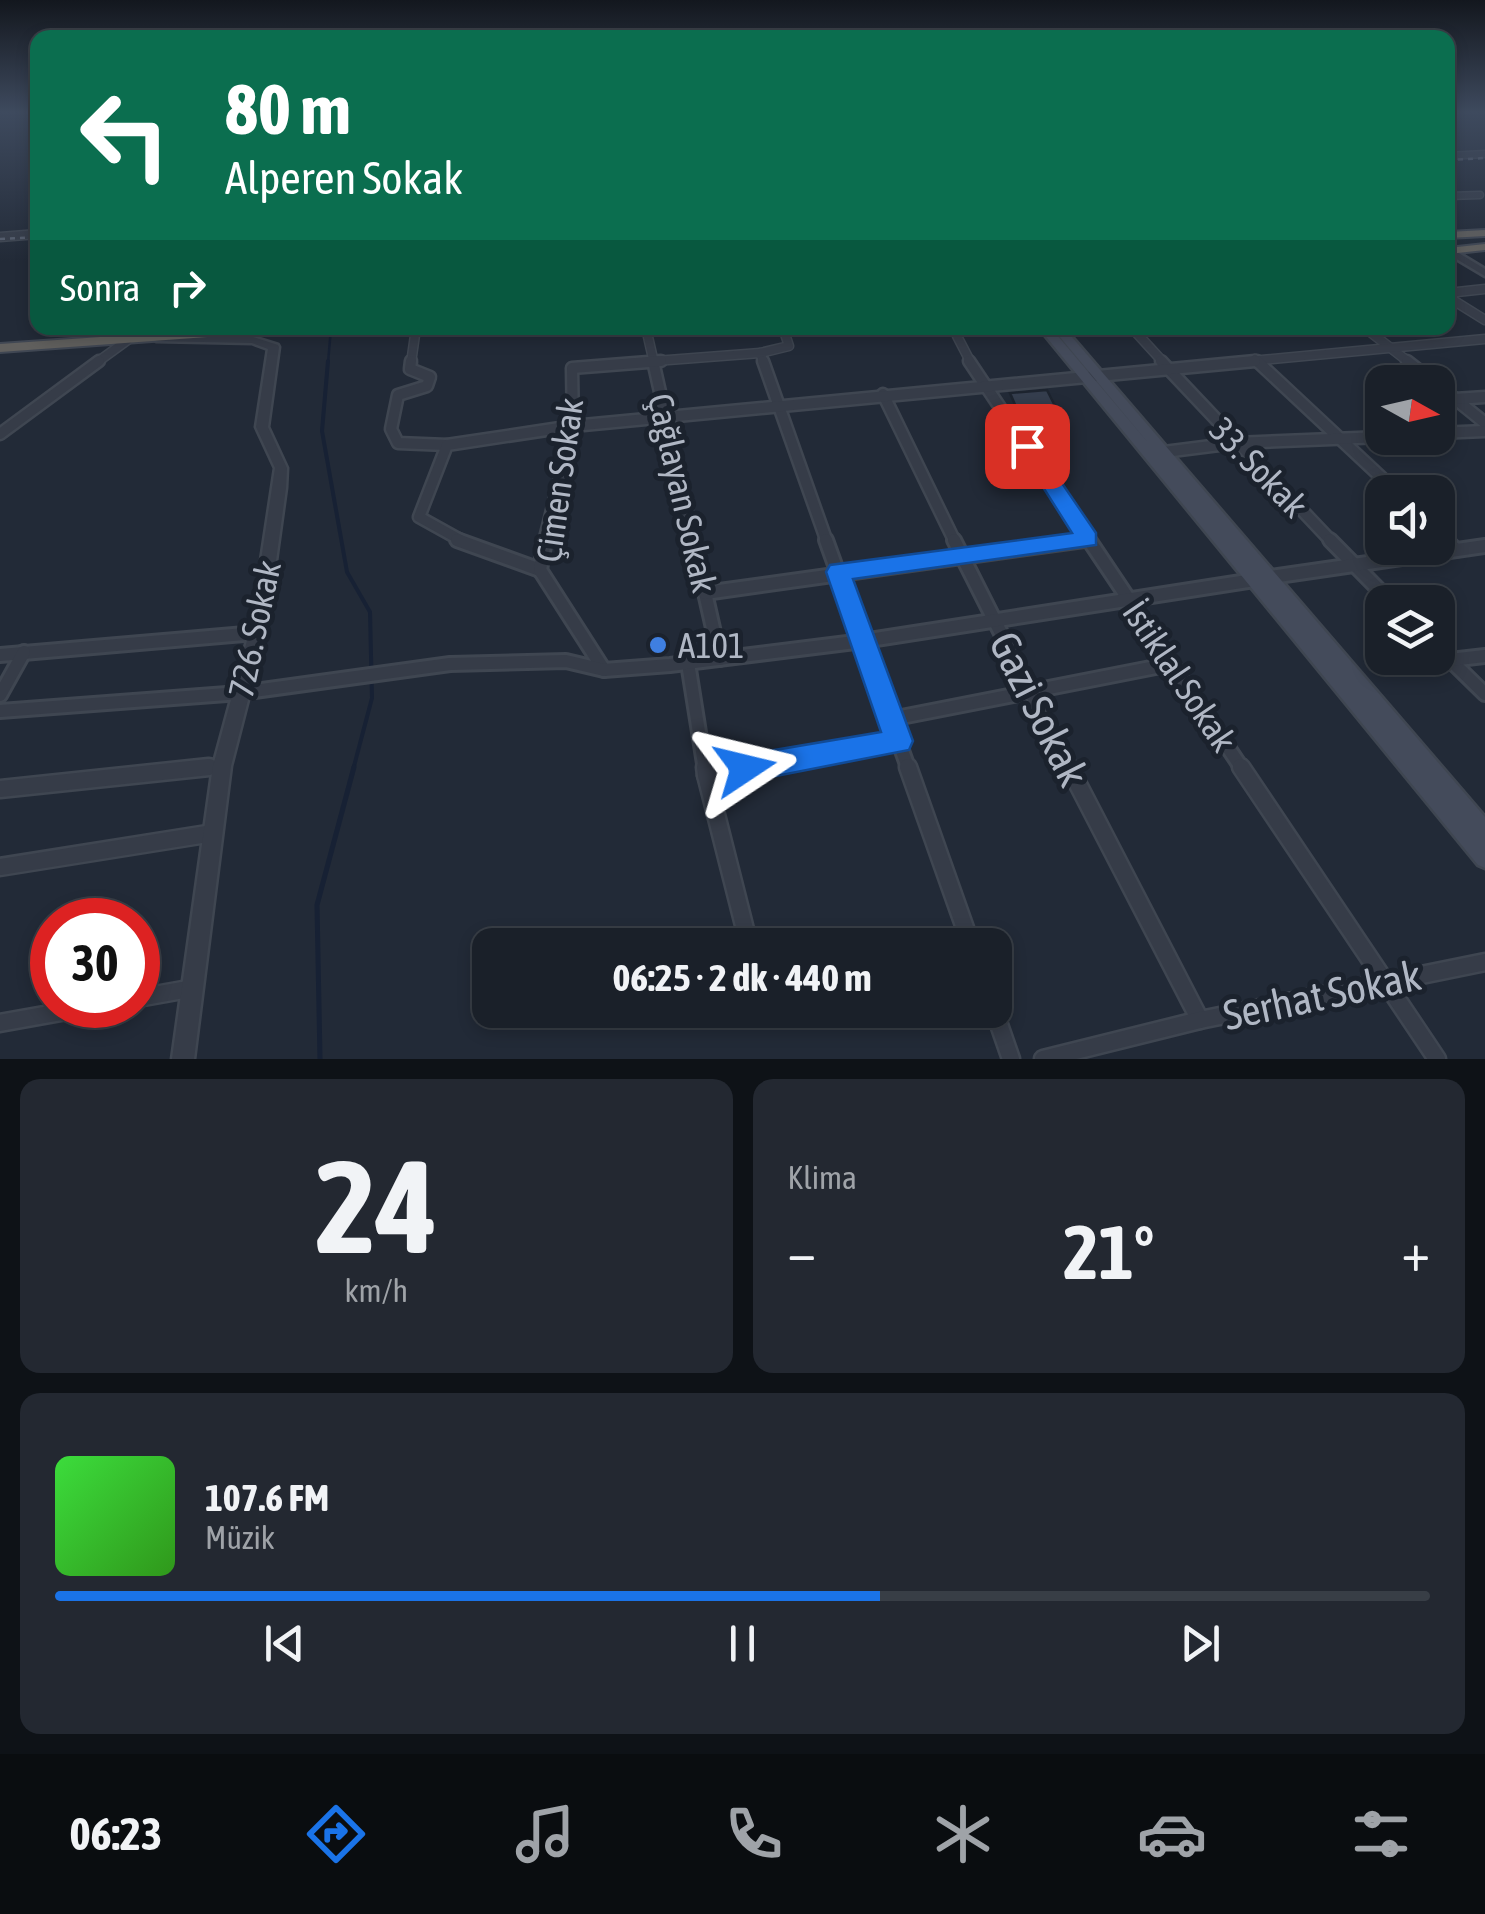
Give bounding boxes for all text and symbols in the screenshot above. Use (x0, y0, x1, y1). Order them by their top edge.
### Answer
text: 80 m (225, 69, 351, 149)
icon: left (60, 70, 190, 200)
text: Alperen Sokak (225, 152, 463, 204)
icon: right (160, 260, 215, 315)
text: Sonra (60, 266, 140, 309)
north arrow (1365, 365, 1455, 455)
map controls (1365, 365, 1455, 675)
street label: Çağlayan Sokak (641, 390, 725, 596)
street label: Çimen Sokak (528, 396, 590, 564)
pin (985, 404, 1070, 489)
street label: 33. Sokak (1202, 409, 1316, 525)
icon: arrive (1000, 419, 1055, 474)
button: sound (1365, 475, 1455, 565)
street label: 726. Sokak (220, 557, 288, 701)
button: layers (1365, 585, 1455, 675)
street label: İstiklal Sokak (1115, 593, 1245, 759)
street label: Gazi Sokak (980, 624, 1098, 794)
place label: A101 (678, 625, 745, 665)
marker: A101 (647, 634, 669, 656)
position arrow (693, 716, 797, 820)
speed limit sign: 30 (30, 898, 160, 1028)
street label: Serhat Sokak (1219, 951, 1425, 1039)
text: 06:25 · 2 dk · 440 m (612, 956, 872, 999)
text: 24 (315, 1132, 437, 1281)
text: Klima (788, 1159, 857, 1196)
text: 21° (1063, 1209, 1154, 1295)
text: − (788, 1220, 816, 1283)
text: + (1401, 1220, 1430, 1283)
text: km/h (345, 1272, 408, 1309)
text: 107.6 FM (205, 1476, 329, 1519)
text: Müzik (205, 1519, 275, 1556)
icon: previous (257, 1616, 312, 1671)
icon: pause (715, 1616, 770, 1671)
icon: next (1173, 1616, 1228, 1671)
icon: directions (301, 1799, 371, 1869)
icon: music (510, 1799, 580, 1869)
icon: phone (719, 1799, 789, 1869)
icon: climate (928, 1799, 998, 1869)
icon: car (1137, 1799, 1207, 1869)
icon: filters (1346, 1799, 1416, 1869)
text: 06:23 (69, 1808, 162, 1860)

